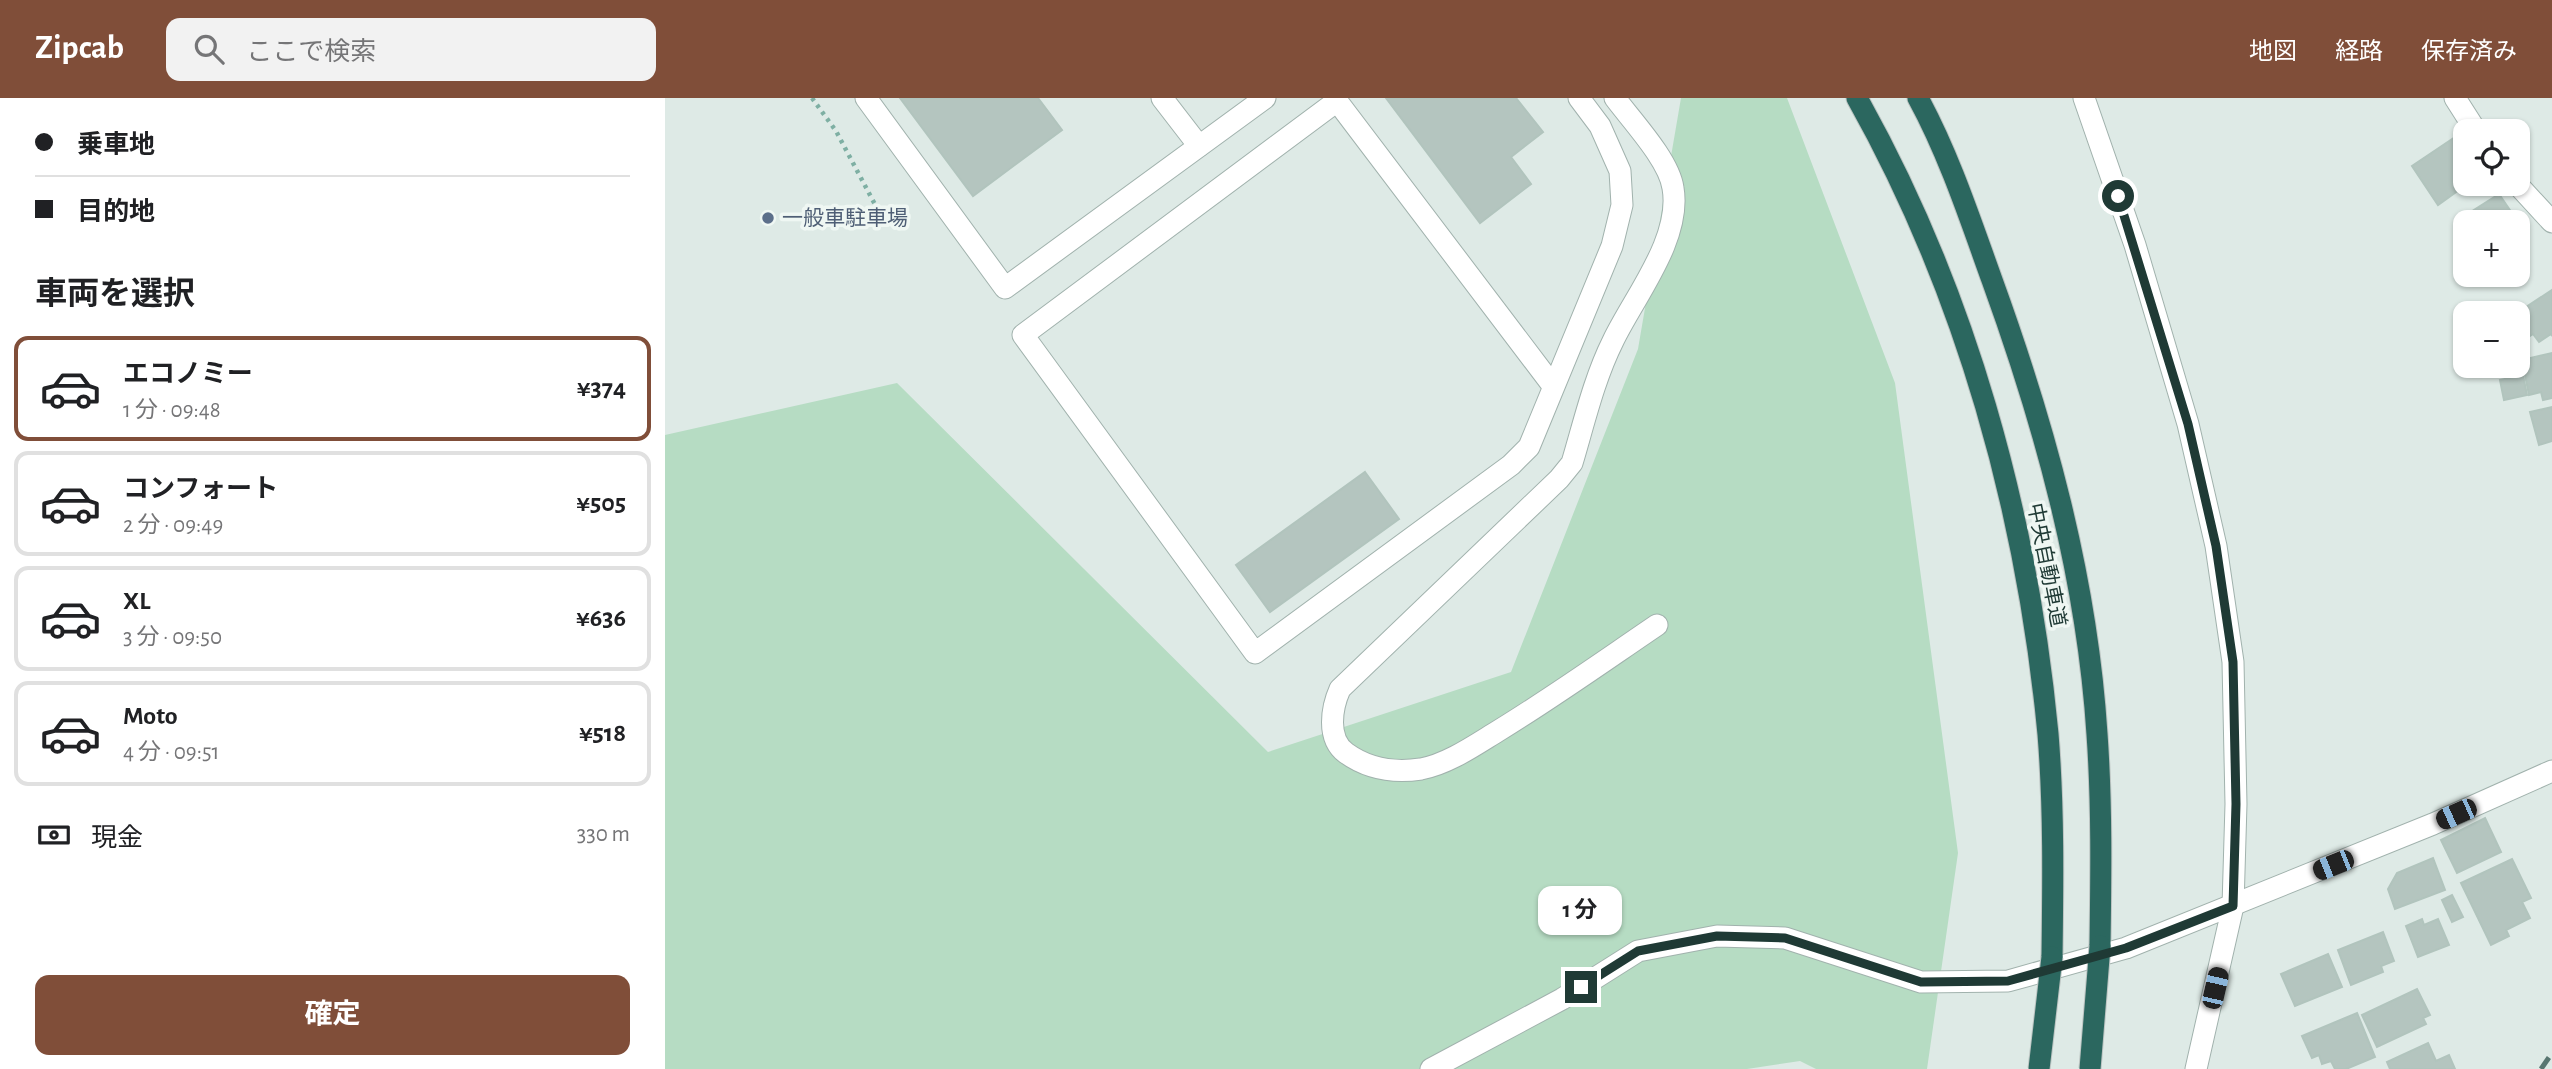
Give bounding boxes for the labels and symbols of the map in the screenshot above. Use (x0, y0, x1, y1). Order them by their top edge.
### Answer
route start (2102, 180, 2134, 212)
place label: 一般車駐車場 (782, 207, 908, 229)
marker: 一般車駐車場 (760, 210, 776, 226)
street label: 中央自動車道 (2024, 501, 2070, 629)
car (2433, 796, 2480, 832)
car (2310, 847, 2357, 883)
callout: 1 分 (1539, 886, 1623, 934)
car (2201, 965, 2230, 1011)
route end (1565, 971, 1597, 1003)

